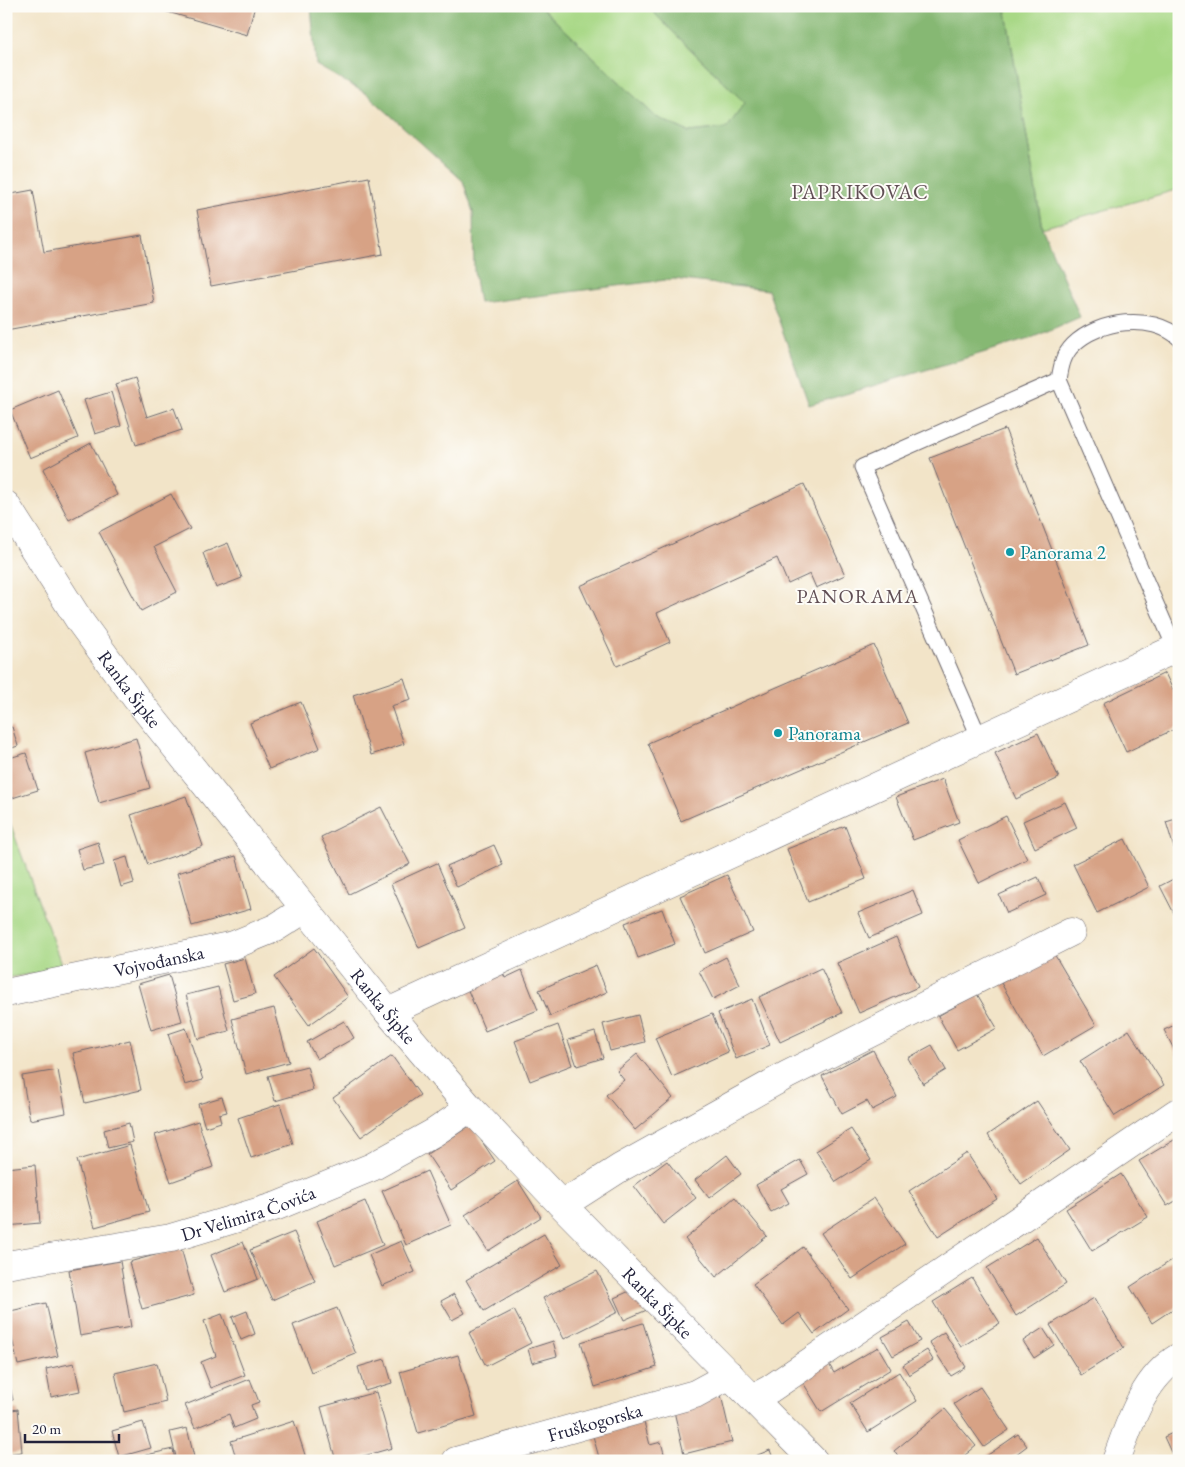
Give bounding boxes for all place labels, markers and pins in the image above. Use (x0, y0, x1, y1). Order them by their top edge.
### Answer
place label: Panorama 2 (1020, 540, 1106, 565)
marker: Panorama 2 (1004, 546, 1016, 558)
place label: Panorama (788, 721, 861, 746)
marker: Panorama (772, 727, 784, 739)

